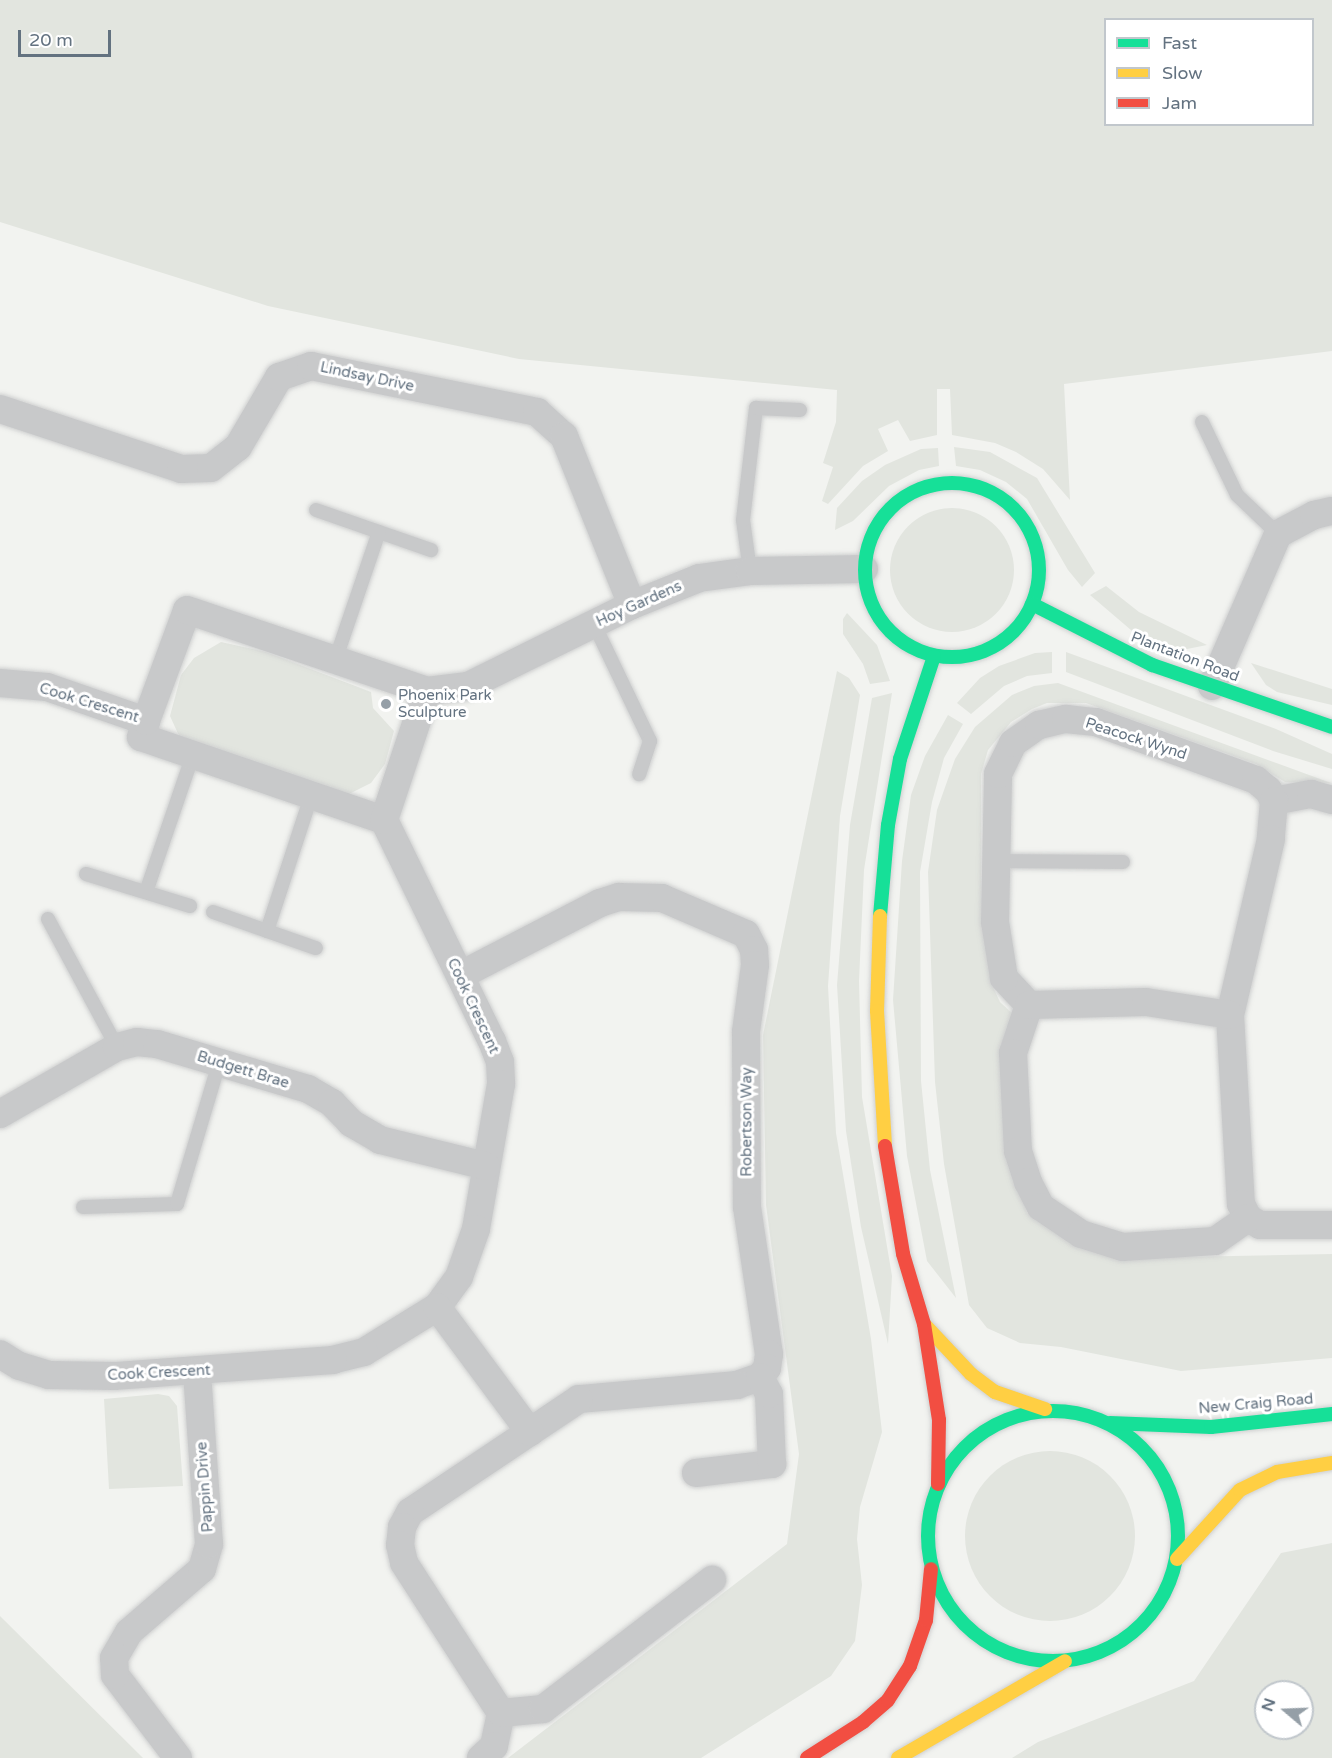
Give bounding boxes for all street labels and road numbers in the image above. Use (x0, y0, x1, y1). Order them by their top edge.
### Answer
street label: Lindsay Drive (318, 358, 416, 396)
street label: Hoy Gardens (593, 577, 685, 631)
street label: Plantation Road (1128, 628, 1242, 686)
street label: Cook Crescent (37, 679, 141, 727)
street label: Peacock Wynd (1083, 714, 1189, 764)
street label: Cook Crescent (443, 955, 503, 1057)
street label: Budgett Brae (195, 1047, 291, 1093)
street label: Robertson Way (738, 1067, 756, 1177)
street label: Cook Crescent (107, 1361, 211, 1385)
street label: New Craig Road (1198, 1390, 1314, 1418)
street label: Pappin Drive (193, 1441, 217, 1533)

